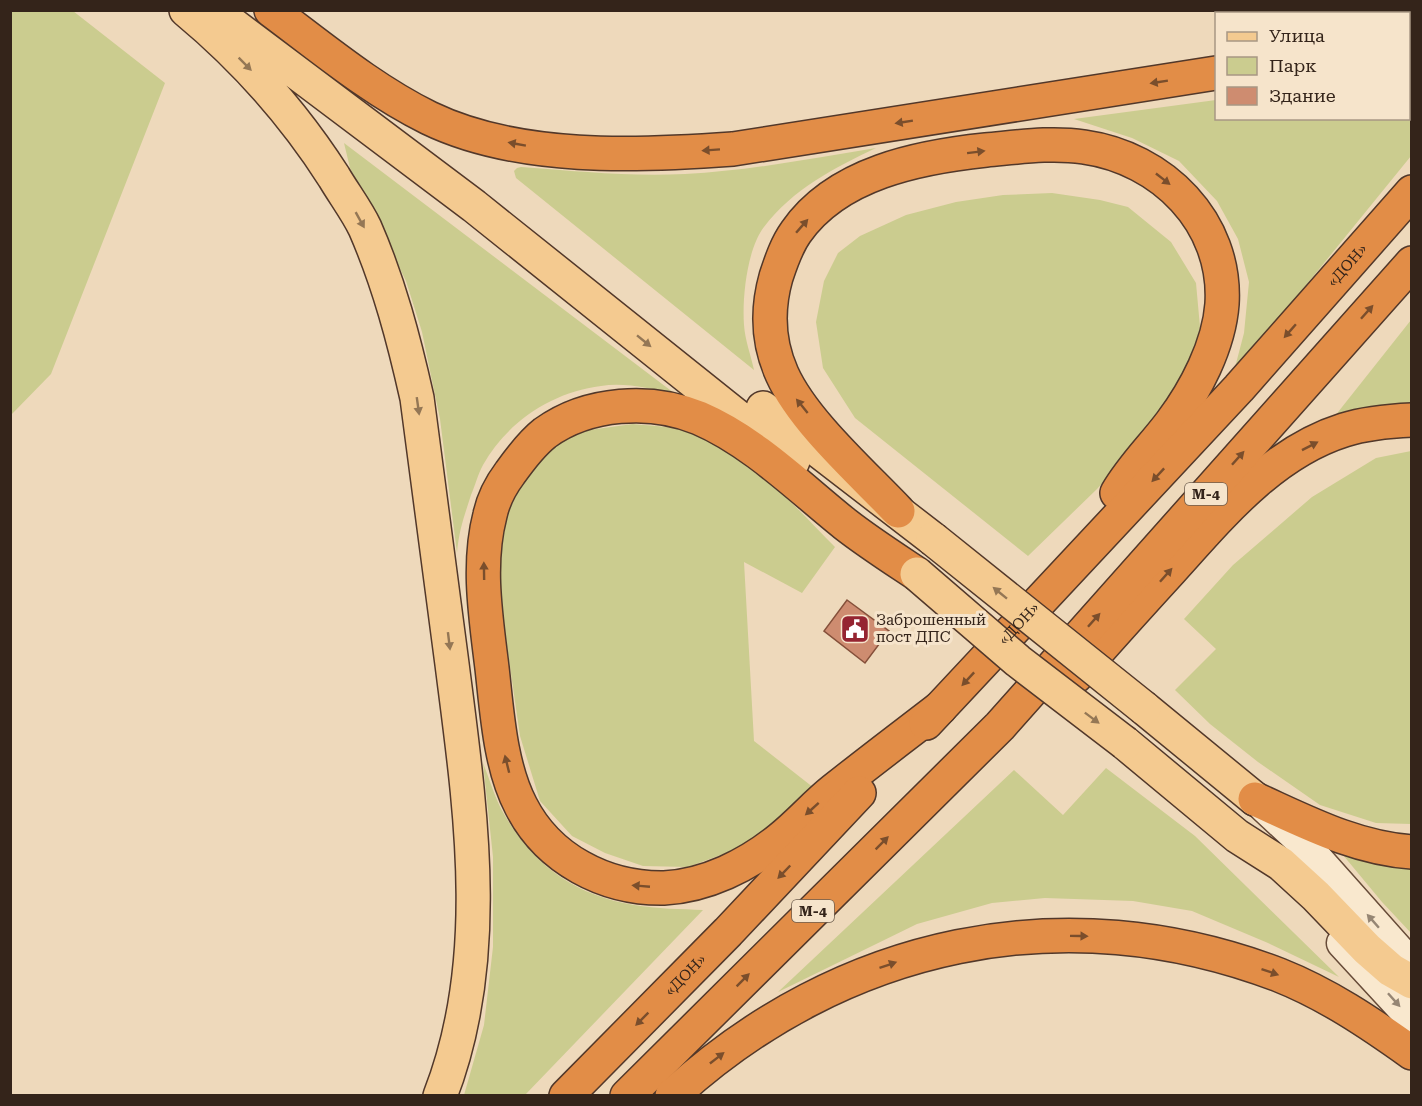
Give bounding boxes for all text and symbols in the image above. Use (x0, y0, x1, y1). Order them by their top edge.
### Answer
legend (1215, 12, 1410, 120)
text: Улица (1269, 25, 1325, 46)
text: Парк (1269, 55, 1317, 76)
one-way arrow (238, 56, 252, 71)
one-way arrow (1149, 78, 1168, 87)
text: Здание (1269, 85, 1336, 106)
one-way arrow (894, 118, 913, 127)
one-way arrow (507, 139, 526, 148)
one-way arrow (701, 146, 720, 155)
one-way arrow (967, 147, 986, 156)
one-way arrow (1155, 173, 1171, 186)
one-way arrow (355, 212, 365, 229)
one-way arrow (795, 219, 808, 234)
street label: «ДОН» (1324, 240, 1371, 291)
one-way arrow (1360, 305, 1373, 320)
one-way arrow (1283, 323, 1296, 339)
one-way arrow (636, 335, 651, 347)
one-way arrow (413, 396, 422, 415)
one-way arrow (796, 398, 809, 414)
one-way arrow (1302, 441, 1319, 450)
one-way arrow (1231, 451, 1244, 466)
one-way arrow (1151, 467, 1165, 482)
road number: М-4 (1185, 483, 1227, 505)
one-way arrow (479, 561, 488, 580)
one-way arrow (1159, 568, 1172, 583)
one-way arrow (992, 586, 1008, 599)
street label: «ДОН» (995, 599, 1043, 648)
place label: Заброшенный пост ДПС (876, 611, 986, 646)
one-way arrow (1087, 612, 1101, 627)
public building icon: Заброшенный пост ДПС (839, 613, 871, 645)
one-way arrow (444, 631, 453, 650)
one-way arrow (961, 671, 975, 686)
one-way arrow (1084, 711, 1099, 723)
one-way arrow (502, 755, 512, 773)
one-way arrow (805, 802, 820, 816)
one-way arrow (874, 836, 889, 850)
one-way arrow (778, 865, 792, 879)
one-way arrow (631, 881, 650, 891)
road number: М-4 (792, 900, 834, 922)
one-way arrow (1367, 913, 1380, 929)
one-way arrow (1070, 931, 1089, 941)
street label: «ДОН» (661, 951, 710, 1000)
one-way arrow (879, 960, 897, 969)
one-way arrow (1261, 968, 1279, 978)
one-way arrow (736, 974, 750, 988)
one-way arrow (1386, 992, 1400, 1006)
one-way arrow (635, 1011, 649, 1026)
one-way arrow (710, 1053, 725, 1065)

